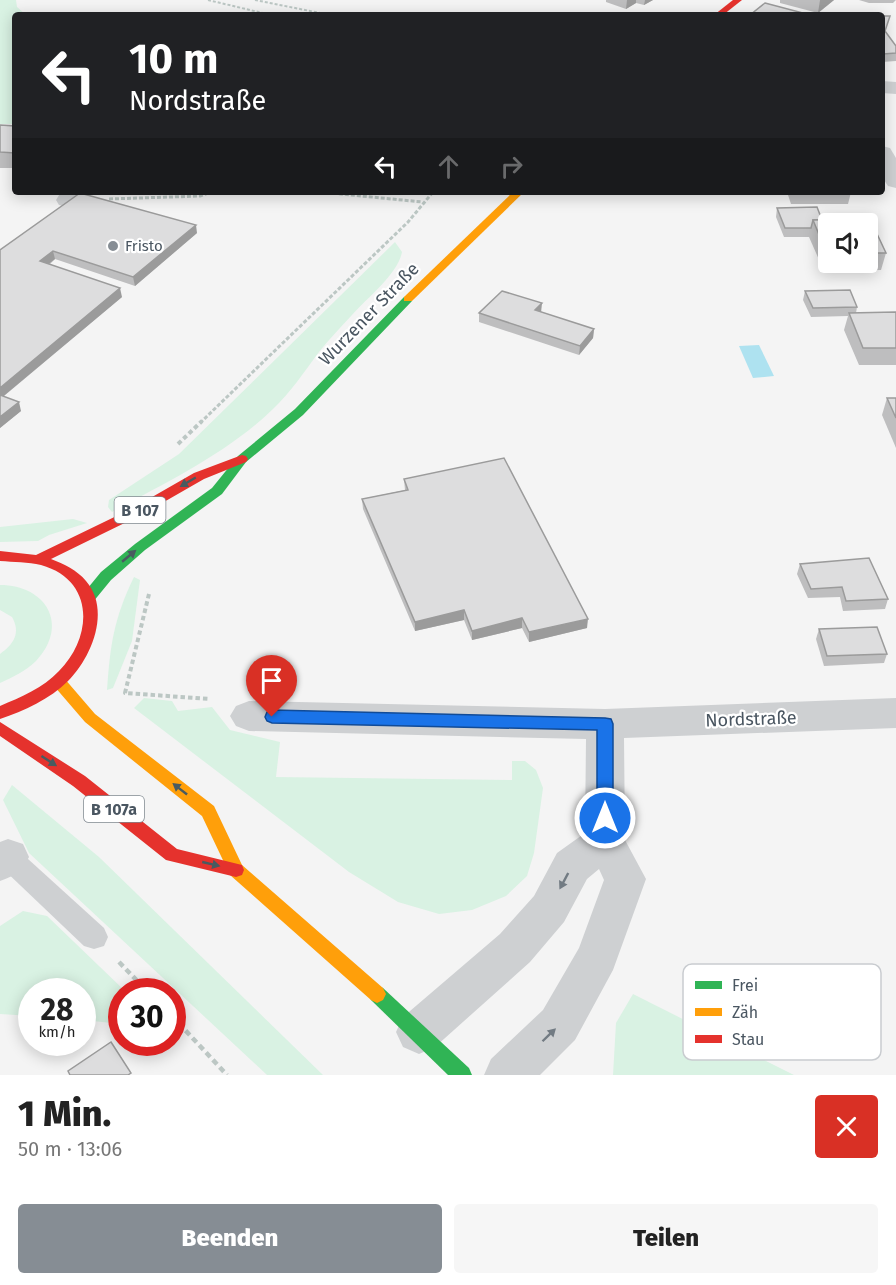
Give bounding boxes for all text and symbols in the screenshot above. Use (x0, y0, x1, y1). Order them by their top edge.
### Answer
text: 10 m (129, 34, 219, 84)
icon: left (30, 36, 108, 114)
text: Nordstraße (129, 85, 266, 117)
icon: left (369, 150, 402, 183)
icon: ahead (432, 150, 465, 183)
icon: right (495, 150, 528, 183)
map controls (818, 213, 878, 273)
button: sound (818, 213, 878, 273)
place label: Fristo (125, 237, 163, 255)
marker: Fristo (106, 239, 120, 253)
street label: Wurzener Straße (314, 258, 424, 370)
one-way arrow (180, 477, 197, 487)
road number: B 107 (114, 497, 166, 523)
one-way arrow (121, 550, 136, 563)
pin (246, 655, 297, 717)
icon: arrive (255, 664, 288, 697)
street label: Nordstraße (705, 706, 797, 732)
one-way arrow (41, 755, 57, 766)
one-way arrow (172, 783, 188, 796)
position arrow (573, 786, 637, 850)
road number: B 107a (84, 796, 144, 822)
one-way arrow (202, 859, 220, 869)
one-way arrow (559, 873, 569, 890)
legend (683, 964, 881, 1060)
text: Frei (732, 976, 758, 995)
speed limit sign: 30 (108, 978, 186, 1056)
text: 28 (41, 992, 73, 1028)
text: Zäh (732, 1003, 758, 1022)
text: km/h (38, 1023, 76, 1041)
one-way arrow (541, 1028, 555, 1042)
text: Stau (732, 1030, 764, 1049)
text: 1 Min. (18, 1092, 111, 1136)
button: close (815, 1095, 878, 1158)
text: 50 m · 13:06 (18, 1137, 122, 1161)
button: Beenden (18, 1204, 442, 1273)
button: Teilen (454, 1204, 878, 1273)

